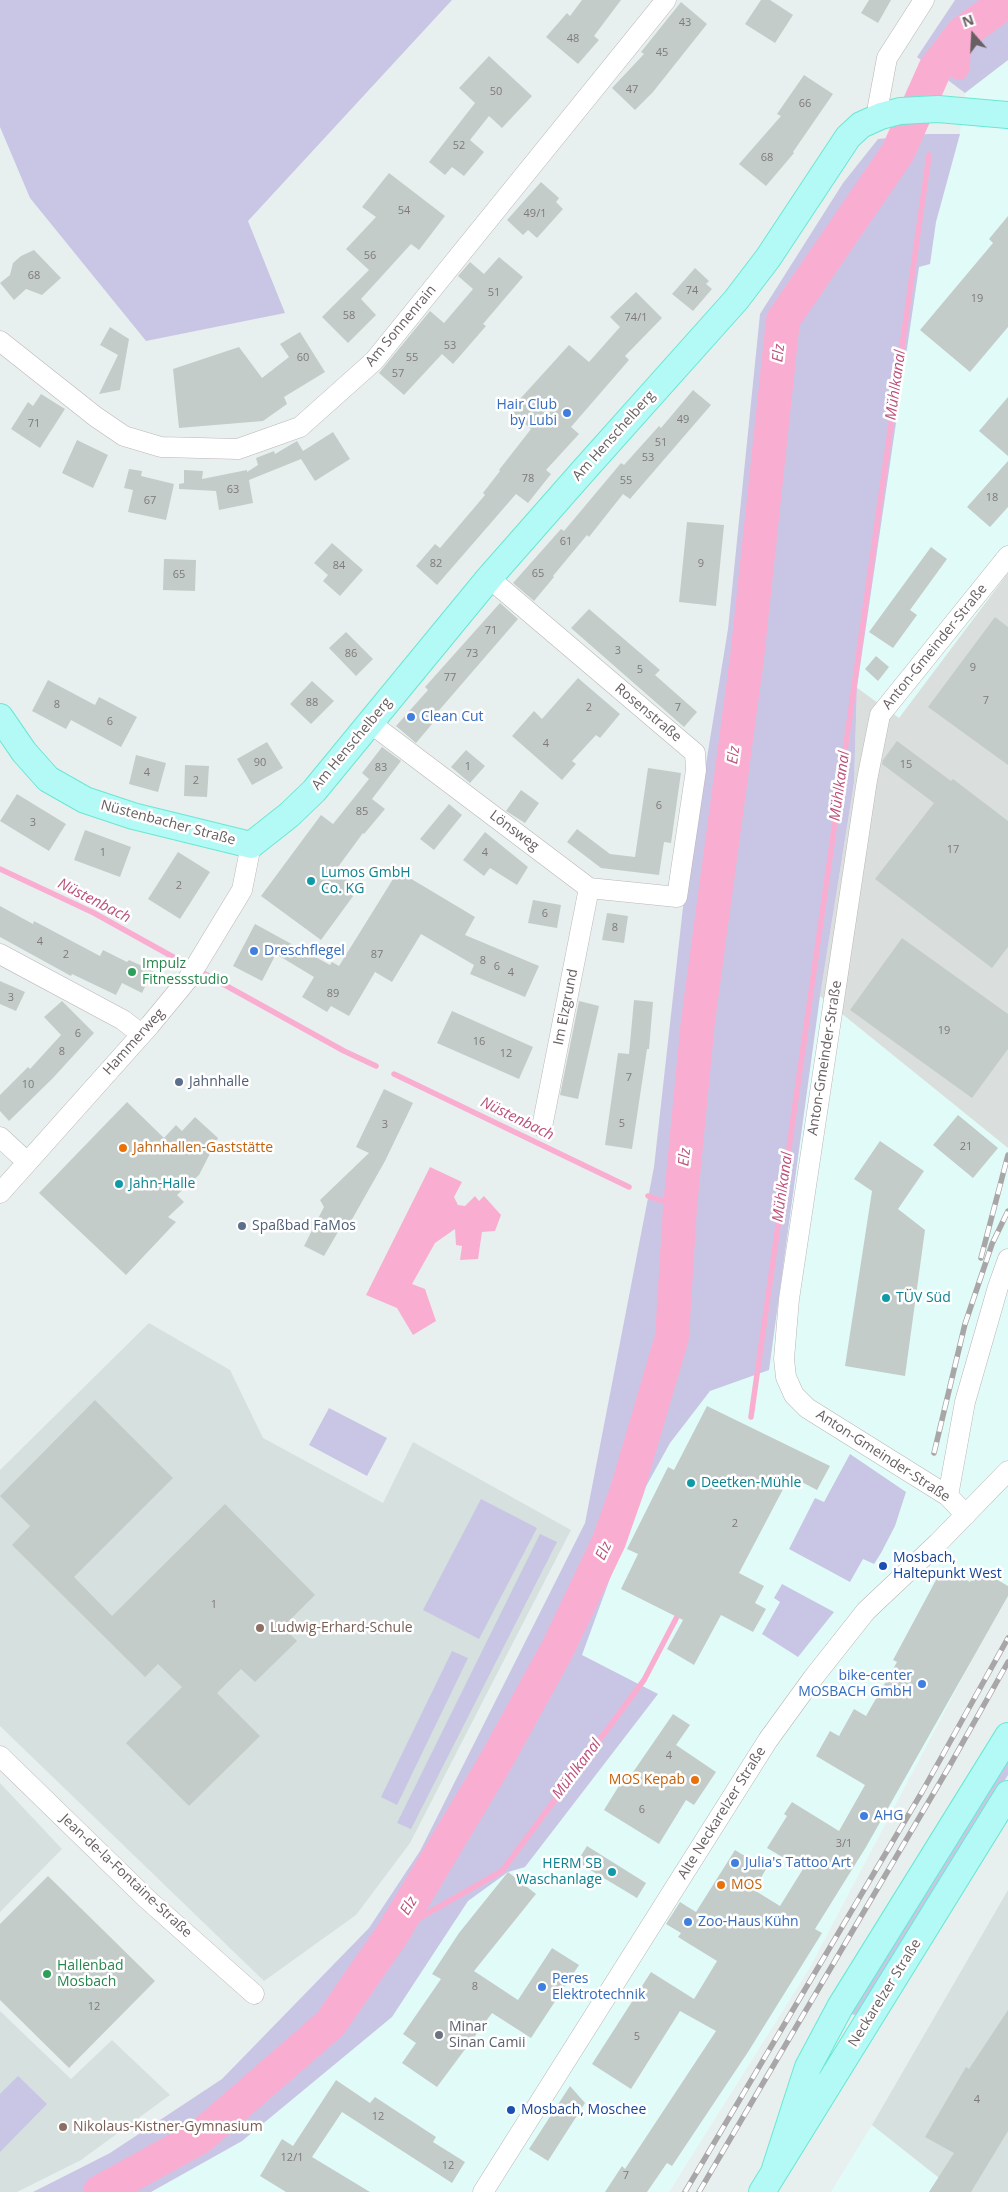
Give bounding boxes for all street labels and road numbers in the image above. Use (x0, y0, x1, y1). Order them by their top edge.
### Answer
street label: Am Sonnenrain (362, 282, 440, 370)
street label: Am Henschelberg (569, 388, 659, 484)
street label: Anton-Gmeinder-Straße (879, 581, 991, 713)
street label: Rosenstraße (611, 680, 685, 746)
street label: Am Henschelberg (308, 694, 396, 794)
street label: Nüstenbacher Straße (99, 797, 237, 849)
street label: Lönsweg (486, 807, 542, 855)
street label: Im Elzgrund (550, 967, 582, 1047)
street label: Anton-Gmeinder-Straße (804, 979, 846, 1137)
street label: Hammerweg (100, 1005, 168, 1079)
street label: Anton-Gmeinder-Straße (813, 1406, 953, 1506)
street label: Alte Neckarelzer Straße (674, 1744, 770, 1882)
street label: Jean-de-la-Fontaine-Straße (57, 1811, 195, 1941)
street label: Neckarelzer Straße (845, 1936, 925, 2050)

